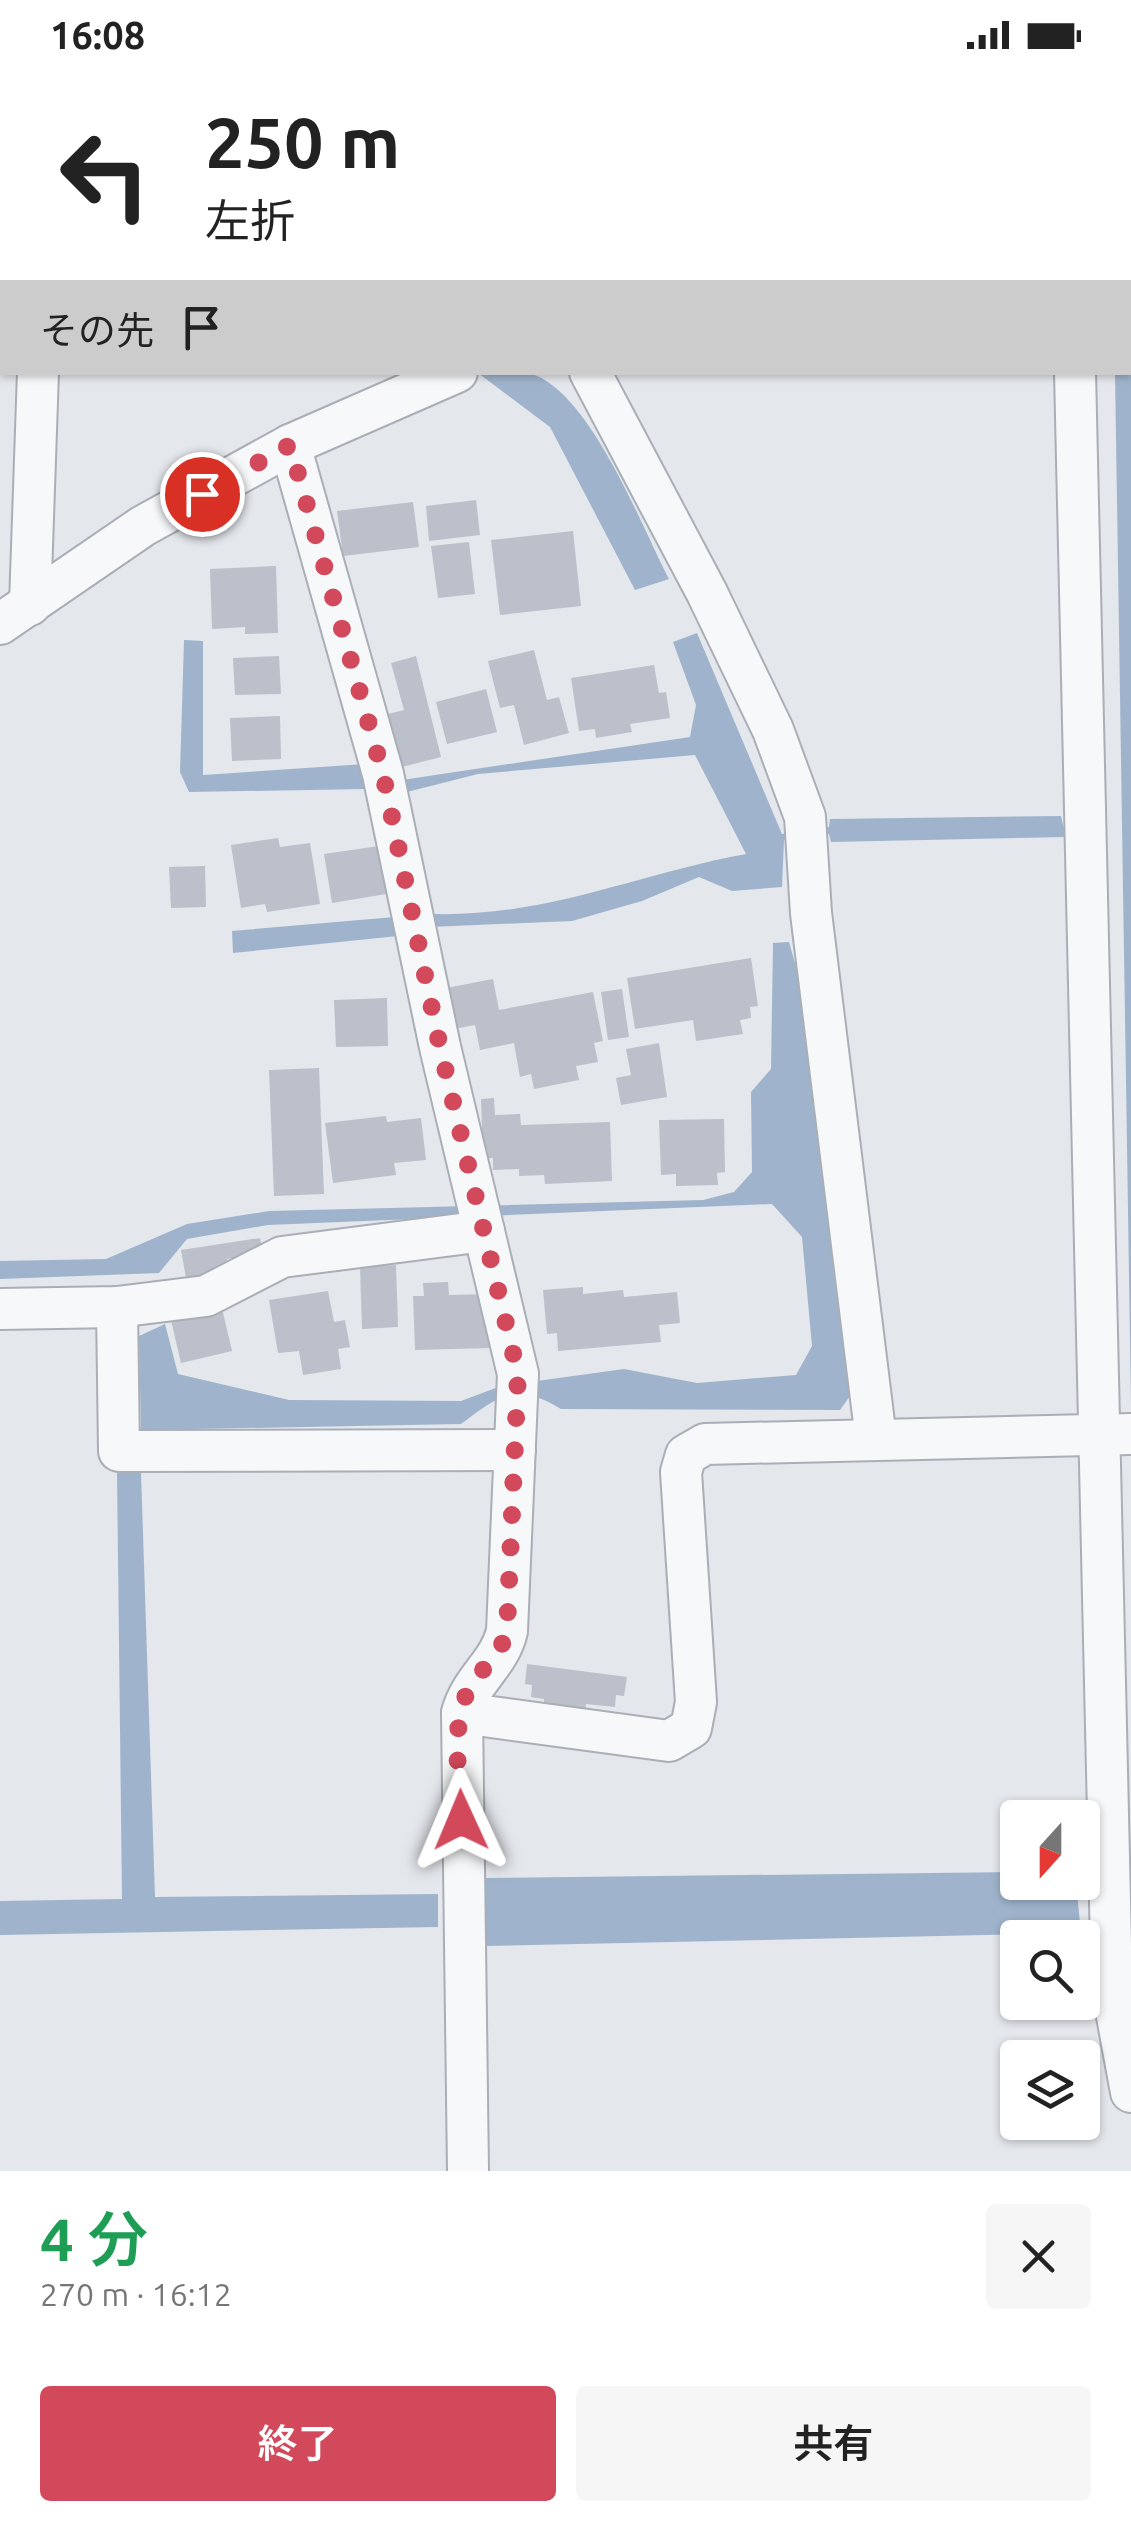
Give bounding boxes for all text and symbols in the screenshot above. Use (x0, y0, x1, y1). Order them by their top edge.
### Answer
text: 16:08 (50, 14, 145, 56)
text: 250 m (205, 103, 400, 181)
icon: left (40, 110, 170, 240)
text: 左折 (205, 195, 295, 246)
icon: arrive (174, 300, 229, 355)
text: その先 (40, 309, 154, 351)
pin (160, 452, 245, 537)
icon: arrive (175, 467, 230, 522)
position arrow (409, 1768, 513, 1872)
north arrow (1000, 1800, 1100, 1900)
map controls (1000, 1800, 1100, 2140)
button: search (1000, 1920, 1100, 2020)
button: layers (1000, 2040, 1100, 2140)
button: close (986, 2204, 1091, 2309)
text: 4 分 (40, 2205, 148, 2272)
text: 270 m · 16:12 (40, 2276, 232, 2312)
button: 終了 (40, 2386, 556, 2501)
button: 共有 (576, 2386, 1091, 2501)

